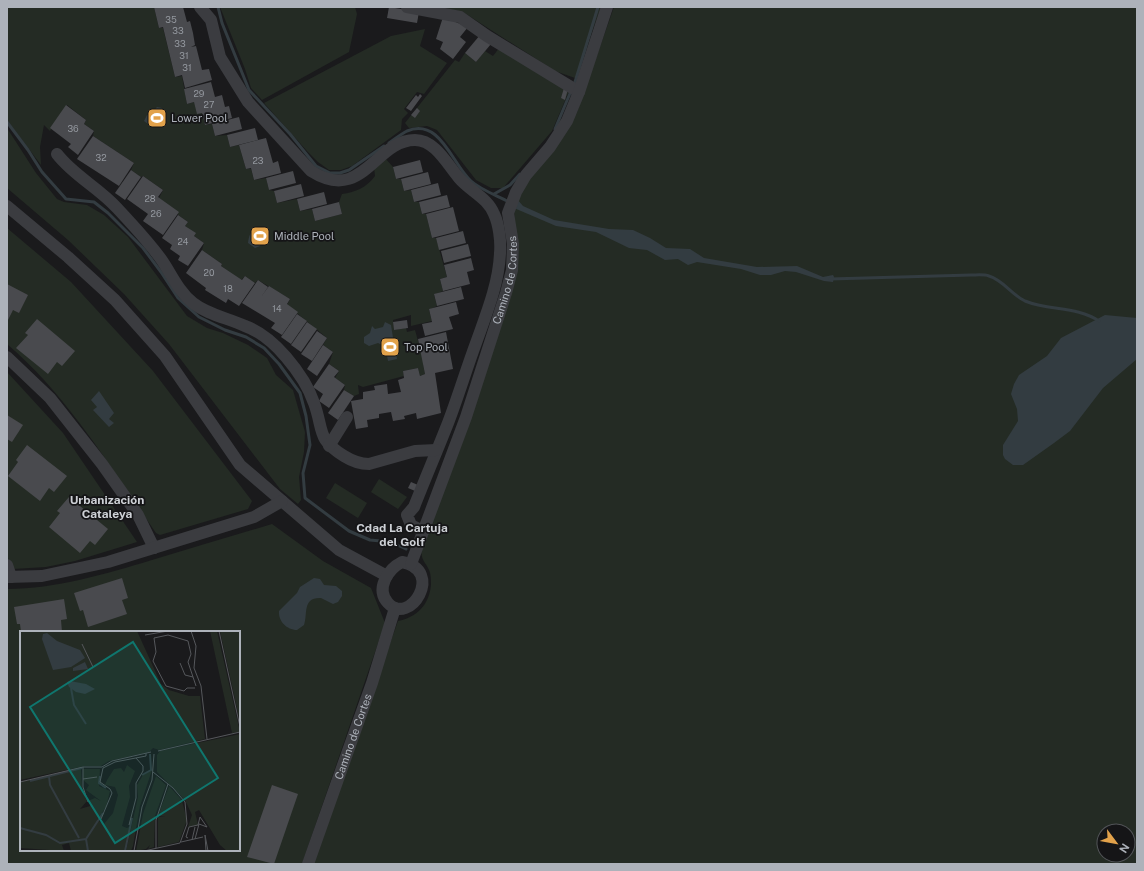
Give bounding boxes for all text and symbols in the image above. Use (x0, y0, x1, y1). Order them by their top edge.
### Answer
house number: 35 (165, 14, 177, 25)
house number: 33 (172, 25, 184, 36)
house number: 33 (174, 38, 186, 49)
house number: 31 (179, 50, 189, 61)
house number: 31 (182, 62, 192, 73)
house number: 29 (194, 88, 205, 99)
house number: 27 (204, 99, 214, 110)
sports icon: Lower Pool (146, 107, 168, 129)
place label: Lower Pool (171, 112, 228, 124)
house number: 36 (67, 123, 79, 134)
house number: 32 (95, 152, 107, 163)
house number: 23 (252, 155, 264, 166)
house number: 28 (144, 193, 156, 204)
house number: 26 (151, 208, 162, 219)
sports icon: Middle Pool (249, 225, 271, 247)
place label: Middle Pool (274, 230, 334, 242)
street label: Camino de Cortes (490, 235, 519, 326)
house number: 24 (177, 236, 189, 247)
house number: 20 (204, 267, 215, 278)
house number: 18 (223, 283, 233, 294)
house number: 14 (272, 303, 282, 314)
sports icon: Top Pool (379, 336, 401, 358)
place label: Top Pool (404, 341, 448, 353)
district label: Urbanización Cataleya (70, 493, 144, 521)
district label: Cdad La Cartuja del Golf (356, 521, 448, 549)
inset map (20, 631, 240, 851)
street label: Camino de Cortes (332, 692, 374, 781)
north arrow (1096, 823, 1136, 863)
text: N (1117, 841, 1132, 855)

